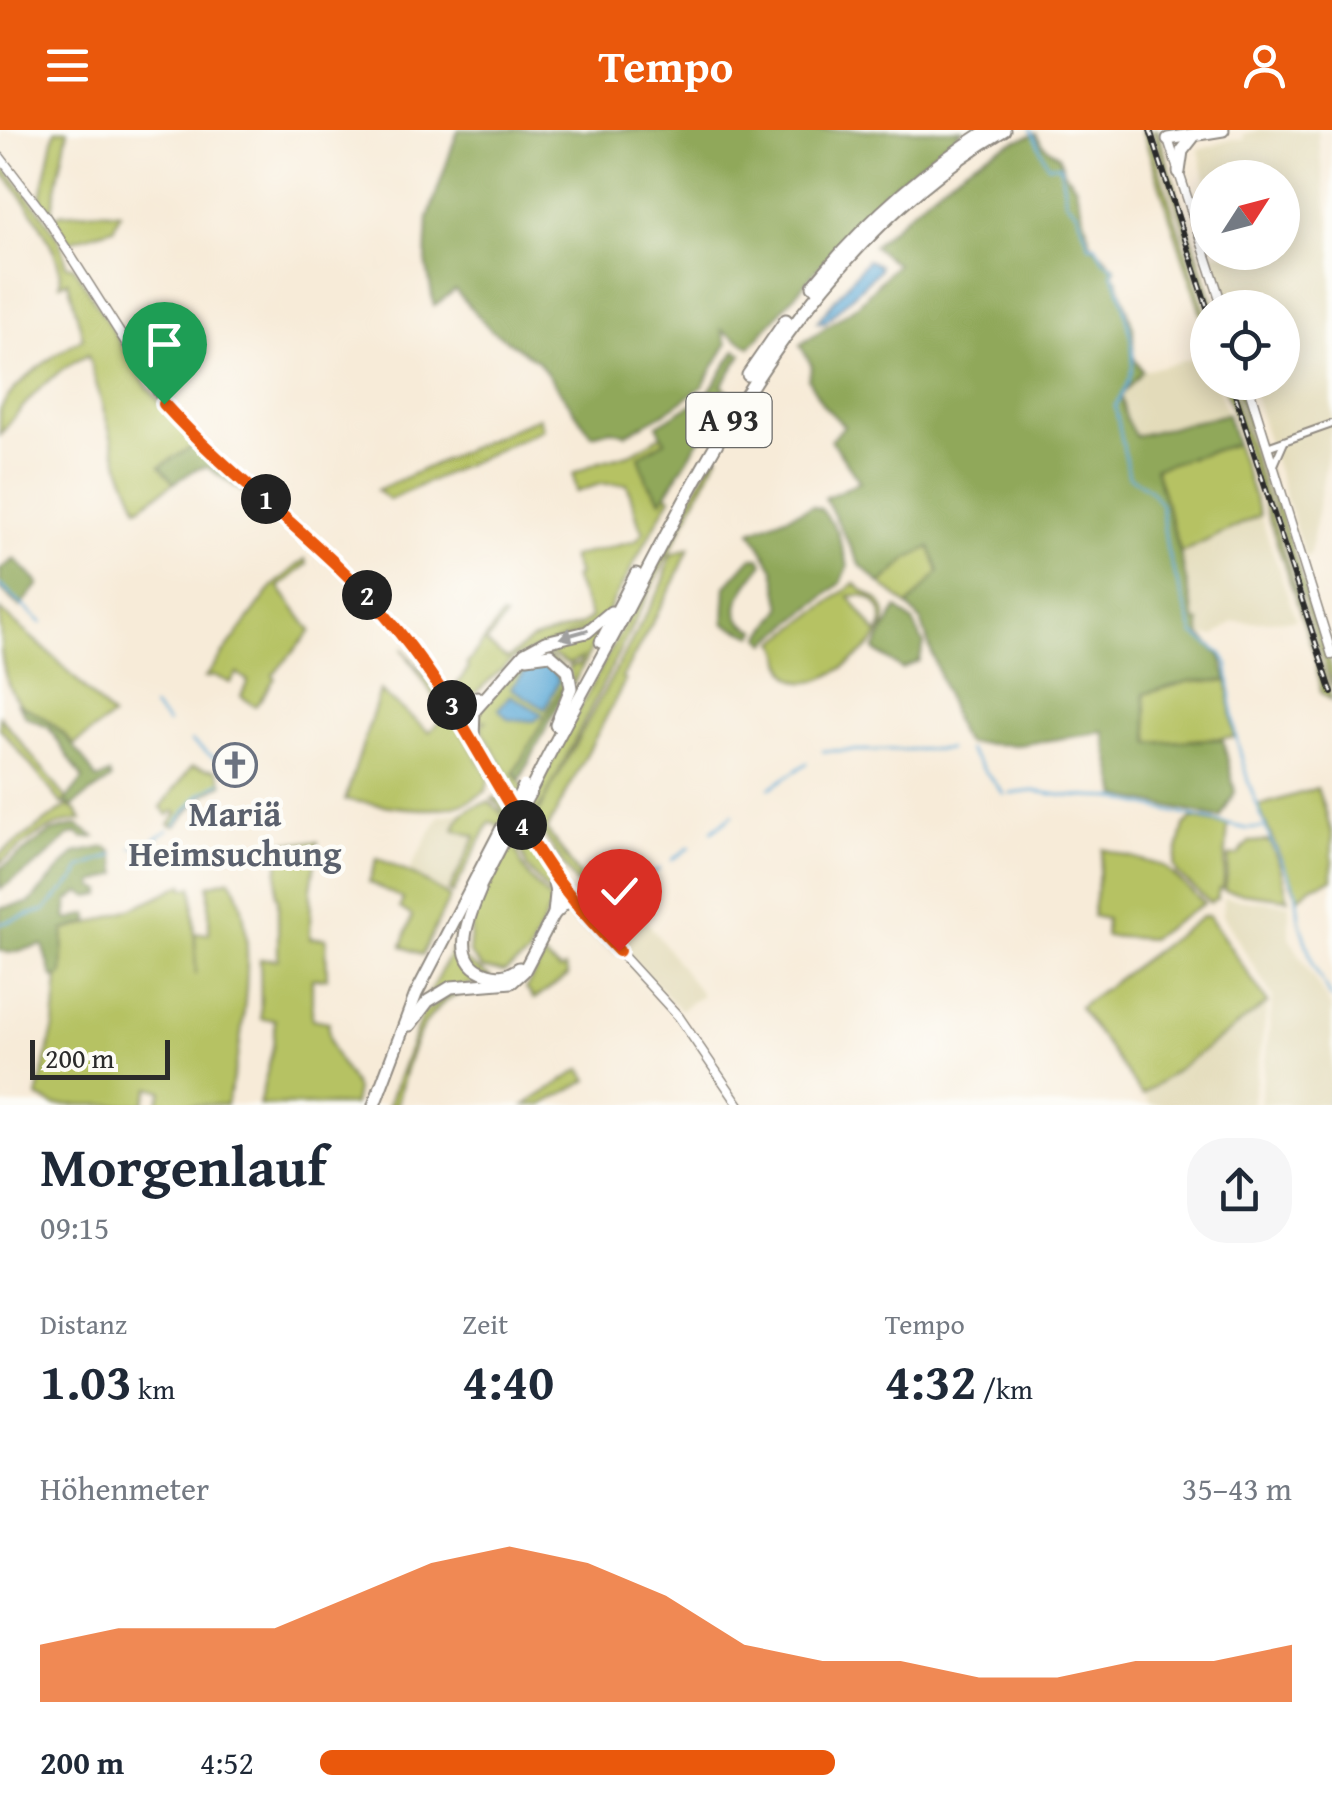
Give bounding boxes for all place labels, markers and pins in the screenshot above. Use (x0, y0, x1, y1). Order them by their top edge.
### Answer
pin (122, 302, 207, 405)
pin: 1 (241, 474, 291, 524)
pin: 2 (342, 570, 392, 620)
pin: 3 (427, 680, 477, 730)
church icon: Mariä Heimsuchung (212, 742, 258, 788)
place label: Mariä Heimsuchung (129, 788, 342, 879)
pin: 4 (497, 800, 547, 850)
pin (577, 849, 662, 952)

